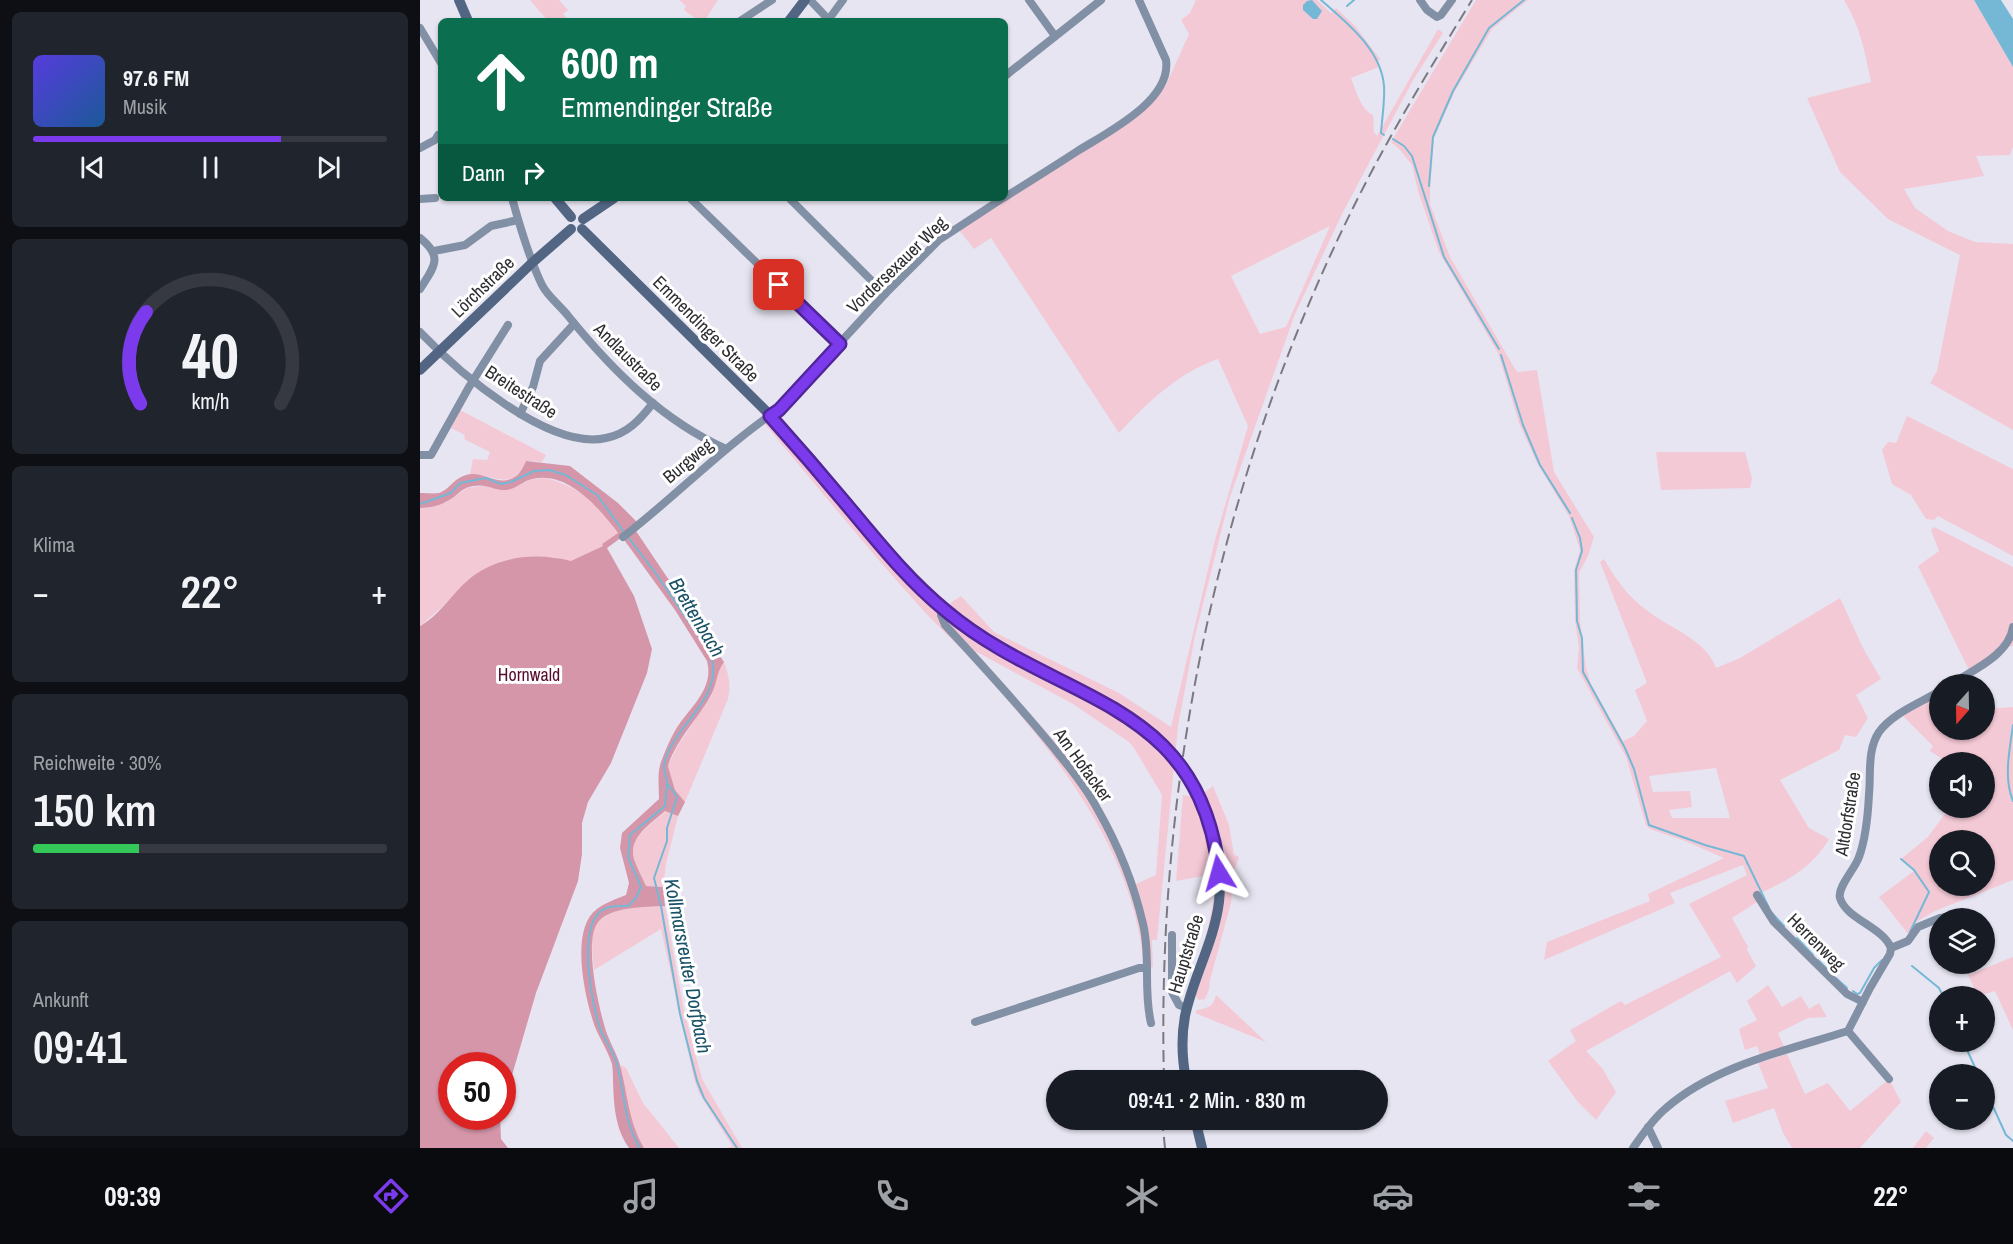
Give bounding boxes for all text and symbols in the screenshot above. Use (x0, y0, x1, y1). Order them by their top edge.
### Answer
text: 600 m (561, 35, 659, 91)
icon: ahead (462, 42, 540, 120)
text: 97.6 FM (123, 63, 189, 93)
text: Emmendinger Straße (561, 89, 773, 125)
text: Musik (123, 93, 167, 120)
icon: previous (76, 151, 109, 184)
icon: pause (194, 151, 227, 184)
icon: next (312, 151, 345, 184)
icon: right (517, 156, 550, 189)
text: Dann (462, 158, 505, 188)
street label: Vordersexauer Weg (841, 210, 953, 319)
street label: Lörchstraße (446, 250, 520, 323)
pin (753, 259, 804, 310)
icon: arrive (762, 268, 795, 301)
street label: Emmendinger Straße (648, 270, 765, 387)
text: 40 (182, 313, 238, 397)
street label: Andlaustraße (588, 316, 668, 397)
street label: Breitestraße (480, 359, 562, 424)
text: km/h (191, 387, 229, 416)
street label: Burgweg (657, 432, 719, 489)
text: Klima (33, 531, 75, 558)
text: 22° (180, 561, 240, 622)
text: − (33, 570, 49, 614)
text: + (371, 570, 387, 614)
water label: Brettenbach (663, 572, 732, 662)
park label: Hornwald (498, 662, 560, 687)
north arrow (1929, 674, 1995, 740)
map controls (1929, 674, 1995, 1130)
street label: Am Hofacker (1048, 722, 1119, 807)
text: Reichweite · 30% (33, 749, 162, 776)
button: sound (1929, 752, 1995, 818)
street label: Altdorfstraße (1828, 770, 1866, 859)
text: 150 km (33, 779, 157, 840)
button: search (1929, 830, 1995, 896)
position arrow (1187, 841, 1251, 905)
water label: Kollmarsreuter Dorfbach (658, 876, 719, 1056)
street label: Herrenweg (1782, 907, 1851, 977)
button: layers (1929, 908, 1995, 974)
street label: Hauptstraße (1162, 911, 1209, 996)
text: Ankunft (33, 986, 89, 1013)
button: + (1929, 986, 1995, 1052)
text: 09:41 (33, 1016, 127, 1077)
speed limit sign: 50 (438, 1052, 516, 1130)
button: − (1929, 1064, 1995, 1130)
text: 09:41 · 2 Min. · 830 m (1128, 1085, 1306, 1115)
icon: directions (370, 1175, 412, 1217)
icon: music (620, 1175, 662, 1217)
icon: phone (871, 1175, 913, 1217)
icon: climate (1121, 1175, 1163, 1217)
icon: car (1372, 1175, 1414, 1217)
icon: filters (1623, 1175, 1665, 1217)
text: 09:39 (104, 1178, 161, 1214)
text: 22° (1873, 1178, 1909, 1214)

